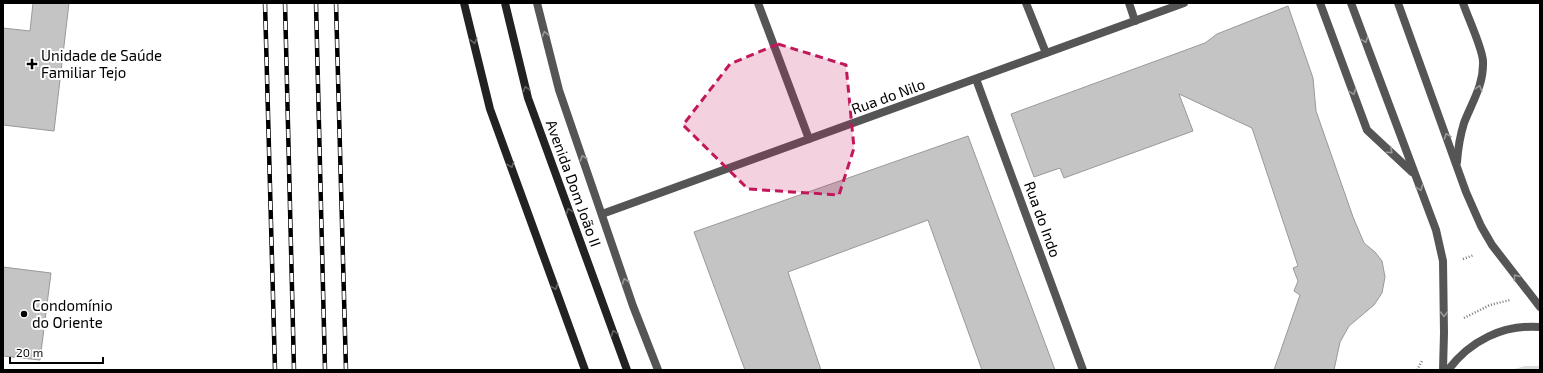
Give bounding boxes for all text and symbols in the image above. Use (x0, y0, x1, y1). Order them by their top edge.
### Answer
one-way arrow (541, 30, 550, 37)
one-way arrow (1360, 36, 1369, 43)
one-way arrow (469, 38, 477, 44)
place label: Unidade de Saúde Familiar Tejo (41, 46, 162, 82)
marker: Unidade de Saúde Familiar Tejo (26, 58, 38, 70)
street label: Rua do Nilo (849, 74, 927, 118)
one-way arrow (1474, 85, 1483, 92)
one-way arrow (522, 86, 531, 93)
one-way arrow (1348, 89, 1356, 96)
street label: Avenida Dom João II (543, 117, 605, 249)
one-way arrow (1443, 133, 1451, 140)
one-way arrow (1385, 147, 1393, 154)
one-way arrow (579, 155, 588, 162)
one-way arrow (506, 162, 514, 169)
street label: Rua do Indo (1021, 179, 1065, 259)
one-way arrow (1415, 184, 1423, 191)
one-way arrow (566, 208, 574, 215)
one-way arrow (1513, 274, 1520, 281)
one-way arrow (621, 278, 629, 285)
one-way arrow (551, 284, 559, 291)
place label: Condomínio do Oriente (32, 296, 113, 331)
marker: Condomínio do Oriente (19, 309, 29, 319)
one-way arrow (1440, 311, 1448, 317)
one-way arrow (610, 330, 619, 337)
scale bar (10, 339, 103, 365)
text: 20 m (16, 345, 43, 359)

